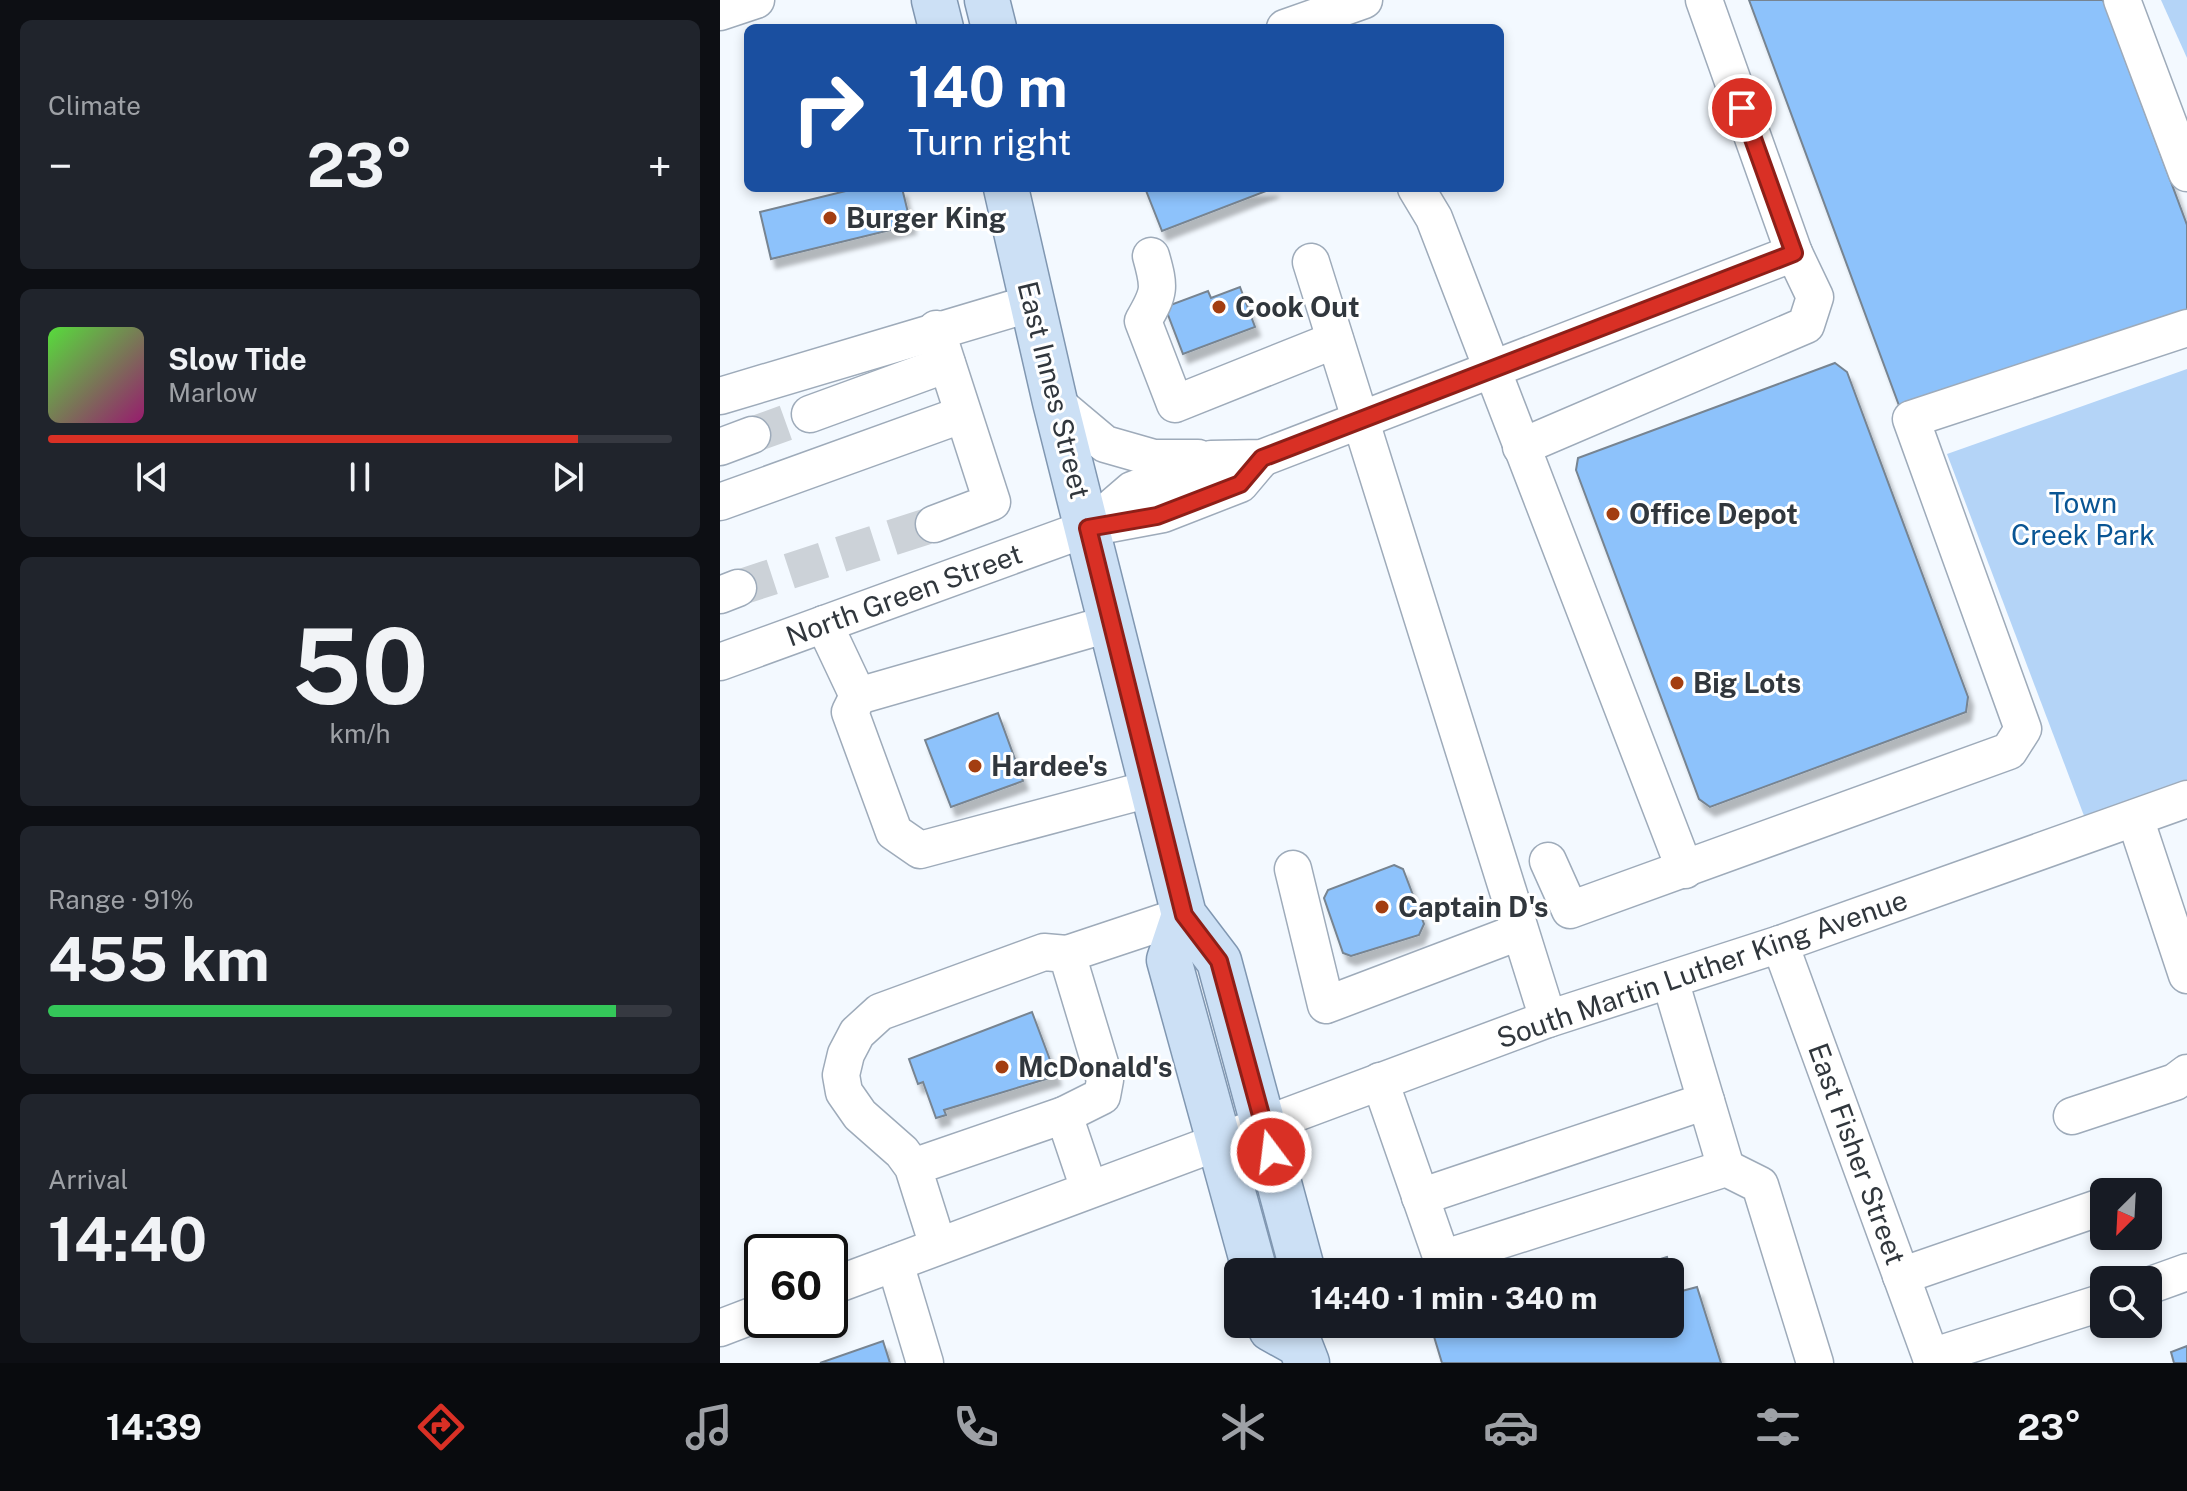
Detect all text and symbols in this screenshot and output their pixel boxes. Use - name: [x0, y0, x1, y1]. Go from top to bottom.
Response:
- text: 140 m: [908, 54, 1068, 120]
- icon: right: [776, 56, 880, 160]
- pin: [1708, 74, 1776, 142]
- icon: arrive: [1720, 86, 1764, 130]
- text: Climate: [48, 90, 141, 121]
- text: Turn right: [908, 121, 1071, 163]
- text: 23°: [307, 130, 413, 201]
- text: −: [48, 140, 72, 192]
- text: +: [648, 140, 672, 192]
- place label: Burger King: [846, 201, 1006, 234]
- marker: Burger King: [821, 209, 839, 227]
- street label: East Innes Street: [1012, 278, 1097, 502]
- place label: Cook Out: [1235, 290, 1360, 323]
- marker: Cook Out: [1210, 298, 1228, 316]
- text: Slow Tide: [168, 341, 307, 377]
- text: Marlow: [168, 377, 258, 408]
- icon: previous: [130, 455, 174, 499]
- icon: pause: [338, 455, 382, 499]
- icon: next: [546, 455, 590, 499]
- park label: Town Creek Park: [2011, 486, 2155, 551]
- place label: Office Depot: [1629, 497, 1798, 530]
- marker: Office Depot: [1604, 505, 1622, 523]
- street label: North Green Street: [781, 536, 1026, 653]
- text: 50: [291, 605, 429, 727]
- place label: Big Lots: [1693, 666, 1801, 699]
- marker: Big Lots: [1668, 674, 1686, 692]
- text: km/h: [329, 718, 391, 749]
- place label: Hardee's: [991, 749, 1108, 782]
- marker: Hardee's: [966, 757, 984, 775]
- street label: South Martin Luther King Avenue: [1492, 883, 1912, 1054]
- text: Range · 91%: [48, 884, 194, 915]
- place label: Captain D's: [1398, 890, 1549, 923]
- marker: Captain D's: [1373, 898, 1391, 916]
- text: 455 km: [48, 924, 270, 995]
- street label: East Fisher Street: [1802, 1039, 1913, 1269]
- place label: McDonald's: [1018, 1050, 1172, 1083]
- marker: McDonald's: [993, 1058, 1011, 1076]
- position arrow: [1229, 1110, 1313, 1194]
- text: Arrival: [48, 1164, 128, 1195]
- north arrow: [2090, 1178, 2162, 1250]
- map controls: [2090, 1178, 2162, 1338]
- text: 14:40: [48, 1204, 207, 1275]
- speed limit sign: 60: [744, 1234, 848, 1338]
- button: search: [2090, 1266, 2162, 1338]
- text: 14:40 · 1 min · 340 m: [1311, 1280, 1597, 1316]
- icon: directions: [413, 1399, 469, 1455]
- icon: music: [681, 1399, 737, 1455]
- icon: phone: [948, 1399, 1004, 1455]
- icon: climate: [1215, 1399, 1271, 1455]
- icon: car: [1483, 1399, 1539, 1455]
- icon: filters: [1750, 1399, 1806, 1455]
- text: 14:39: [106, 1406, 202, 1448]
- text: 23°: [2017, 1406, 2081, 1448]

